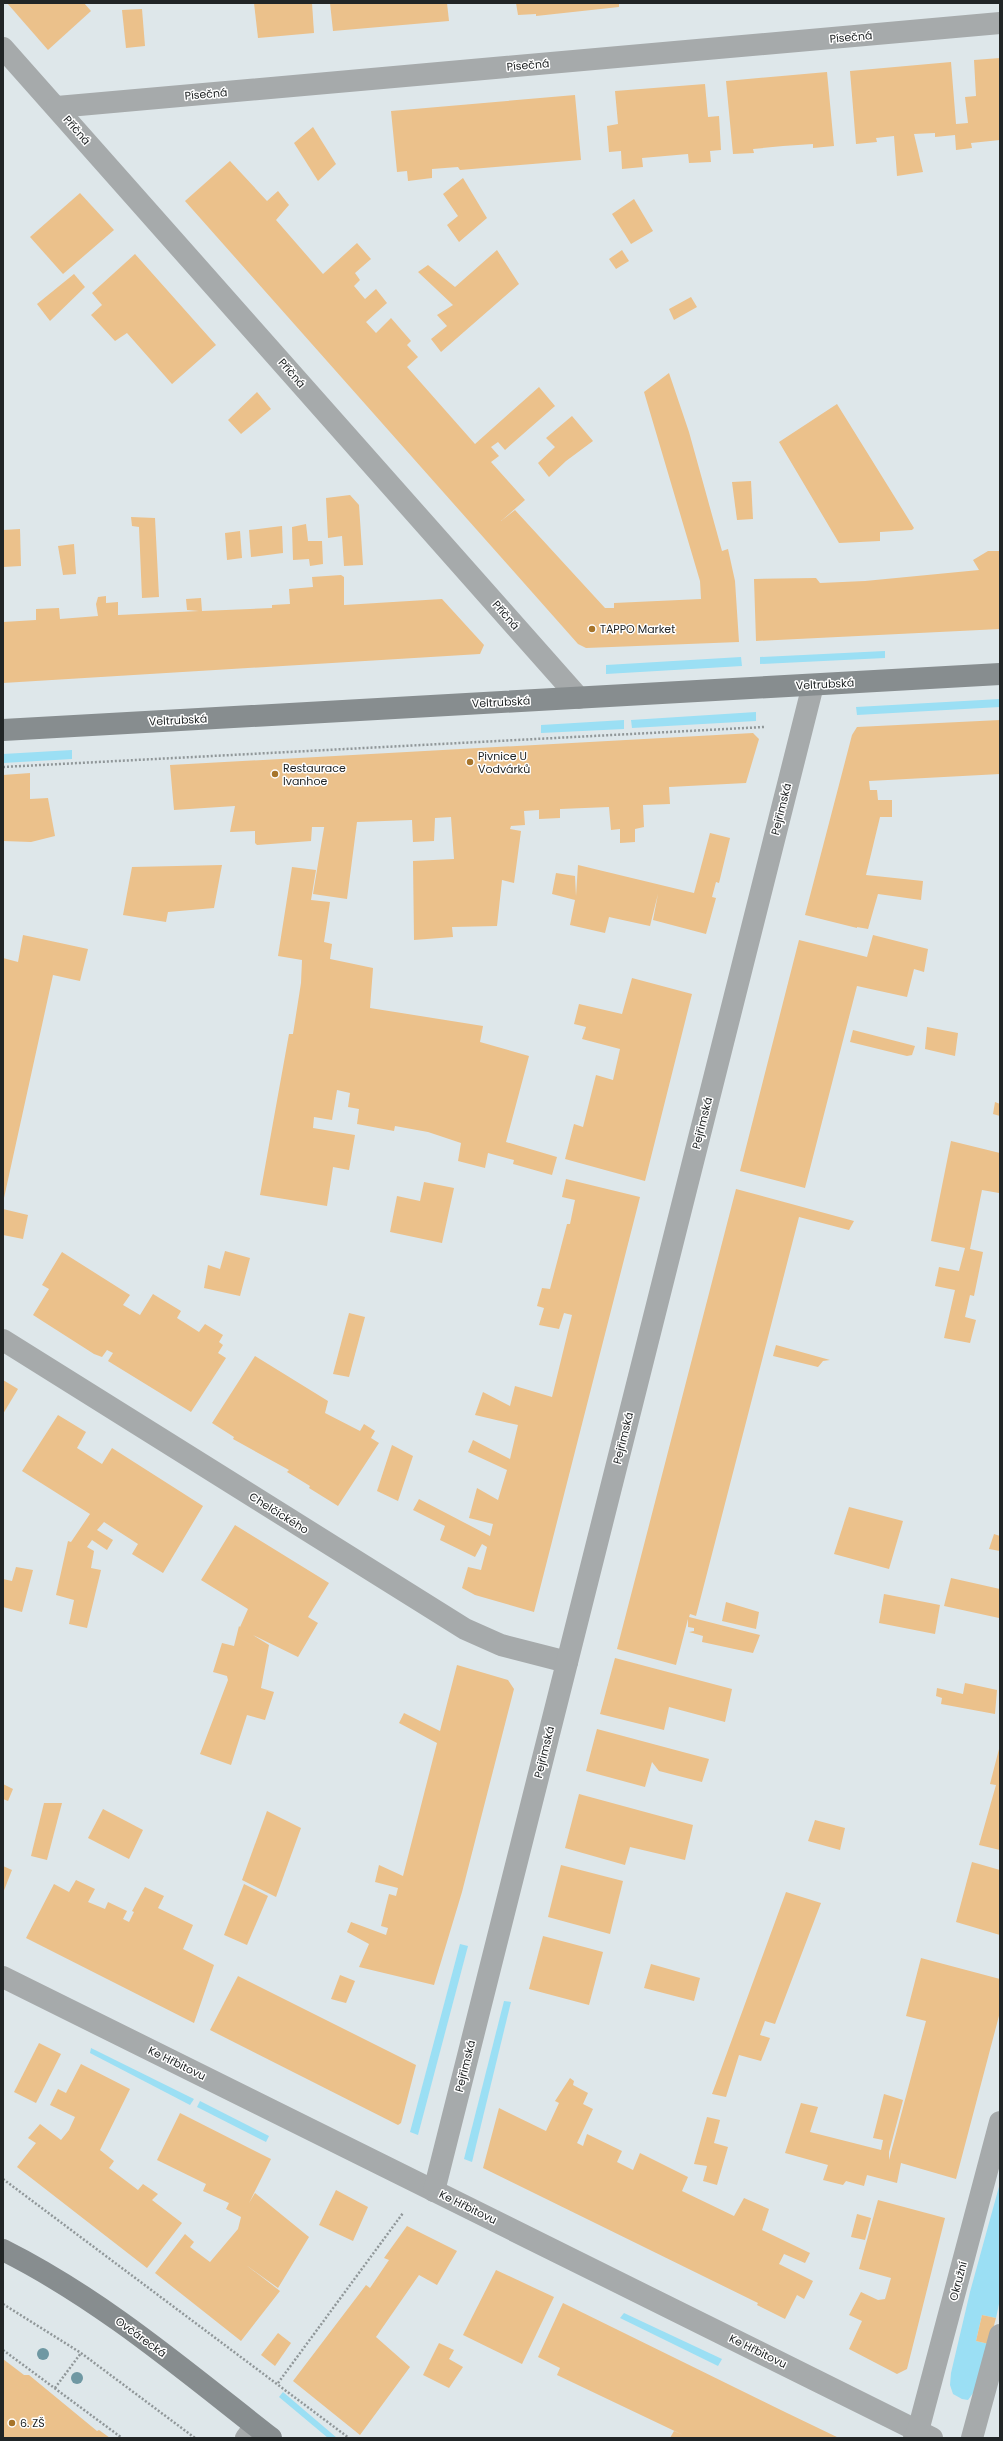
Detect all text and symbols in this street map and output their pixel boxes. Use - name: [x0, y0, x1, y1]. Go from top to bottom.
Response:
- street label: Písečná: [829, 27, 873, 47]
- street label: Písečná: [506, 55, 550, 75]
- street label: Písečná: [184, 84, 228, 104]
- street label: Příčná: [60, 112, 94, 148]
- street label: Příčná: [275, 355, 309, 391]
- street label: Příčná: [489, 597, 523, 633]
- place label: TAPPO Market: [600, 621, 675, 637]
- marker: TAPPO Market: [587, 624, 597, 634]
- street label: Veltrubská: [795, 674, 855, 694]
- street label: Veltrubská: [471, 692, 531, 712]
- street label: Veltrubská: [148, 710, 208, 730]
- place label: Pivnice U Vodvárků: [478, 748, 530, 777]
- marker: Pivnice U Vodvárků: [465, 757, 475, 767]
- place label: Restaurace Ivanhoe: [283, 760, 346, 789]
- marker: Restaurace Ivanhoe: [270, 769, 280, 779]
- street label: Pejřimská: [767, 781, 795, 837]
- street label: Pejřimská: [688, 1095, 716, 1151]
- street label: Pejřimská: [609, 1410, 637, 1466]
- street label: Chelčického: [246, 1488, 312, 1538]
- street label: Pejřimská: [530, 1724, 558, 1780]
- street label: Pejřimská: [451, 2038, 479, 2094]
- street label: Ke Hřbitovu: [145, 2042, 209, 2084]
- street label: Ke Hřbitovu: [436, 2186, 500, 2228]
- street label: Okružní: [945, 2259, 971, 2302]
- street label: Ovčárecká: [112, 2313, 170, 2361]
- street label: Ke Hřbitovu: [726, 2330, 790, 2372]
- place label: 6. ZŠ: [20, 2415, 45, 2431]
- marker: 6. ZŠ: [7, 2418, 17, 2428]

